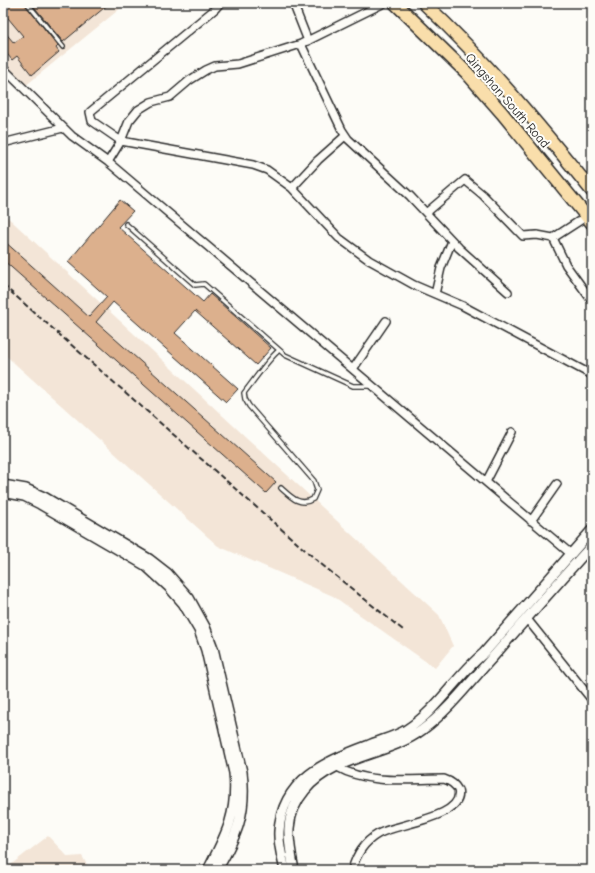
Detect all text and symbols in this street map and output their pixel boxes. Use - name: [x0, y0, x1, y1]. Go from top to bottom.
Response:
- street label: Qingshan South Road: [462, 50, 553, 151]

